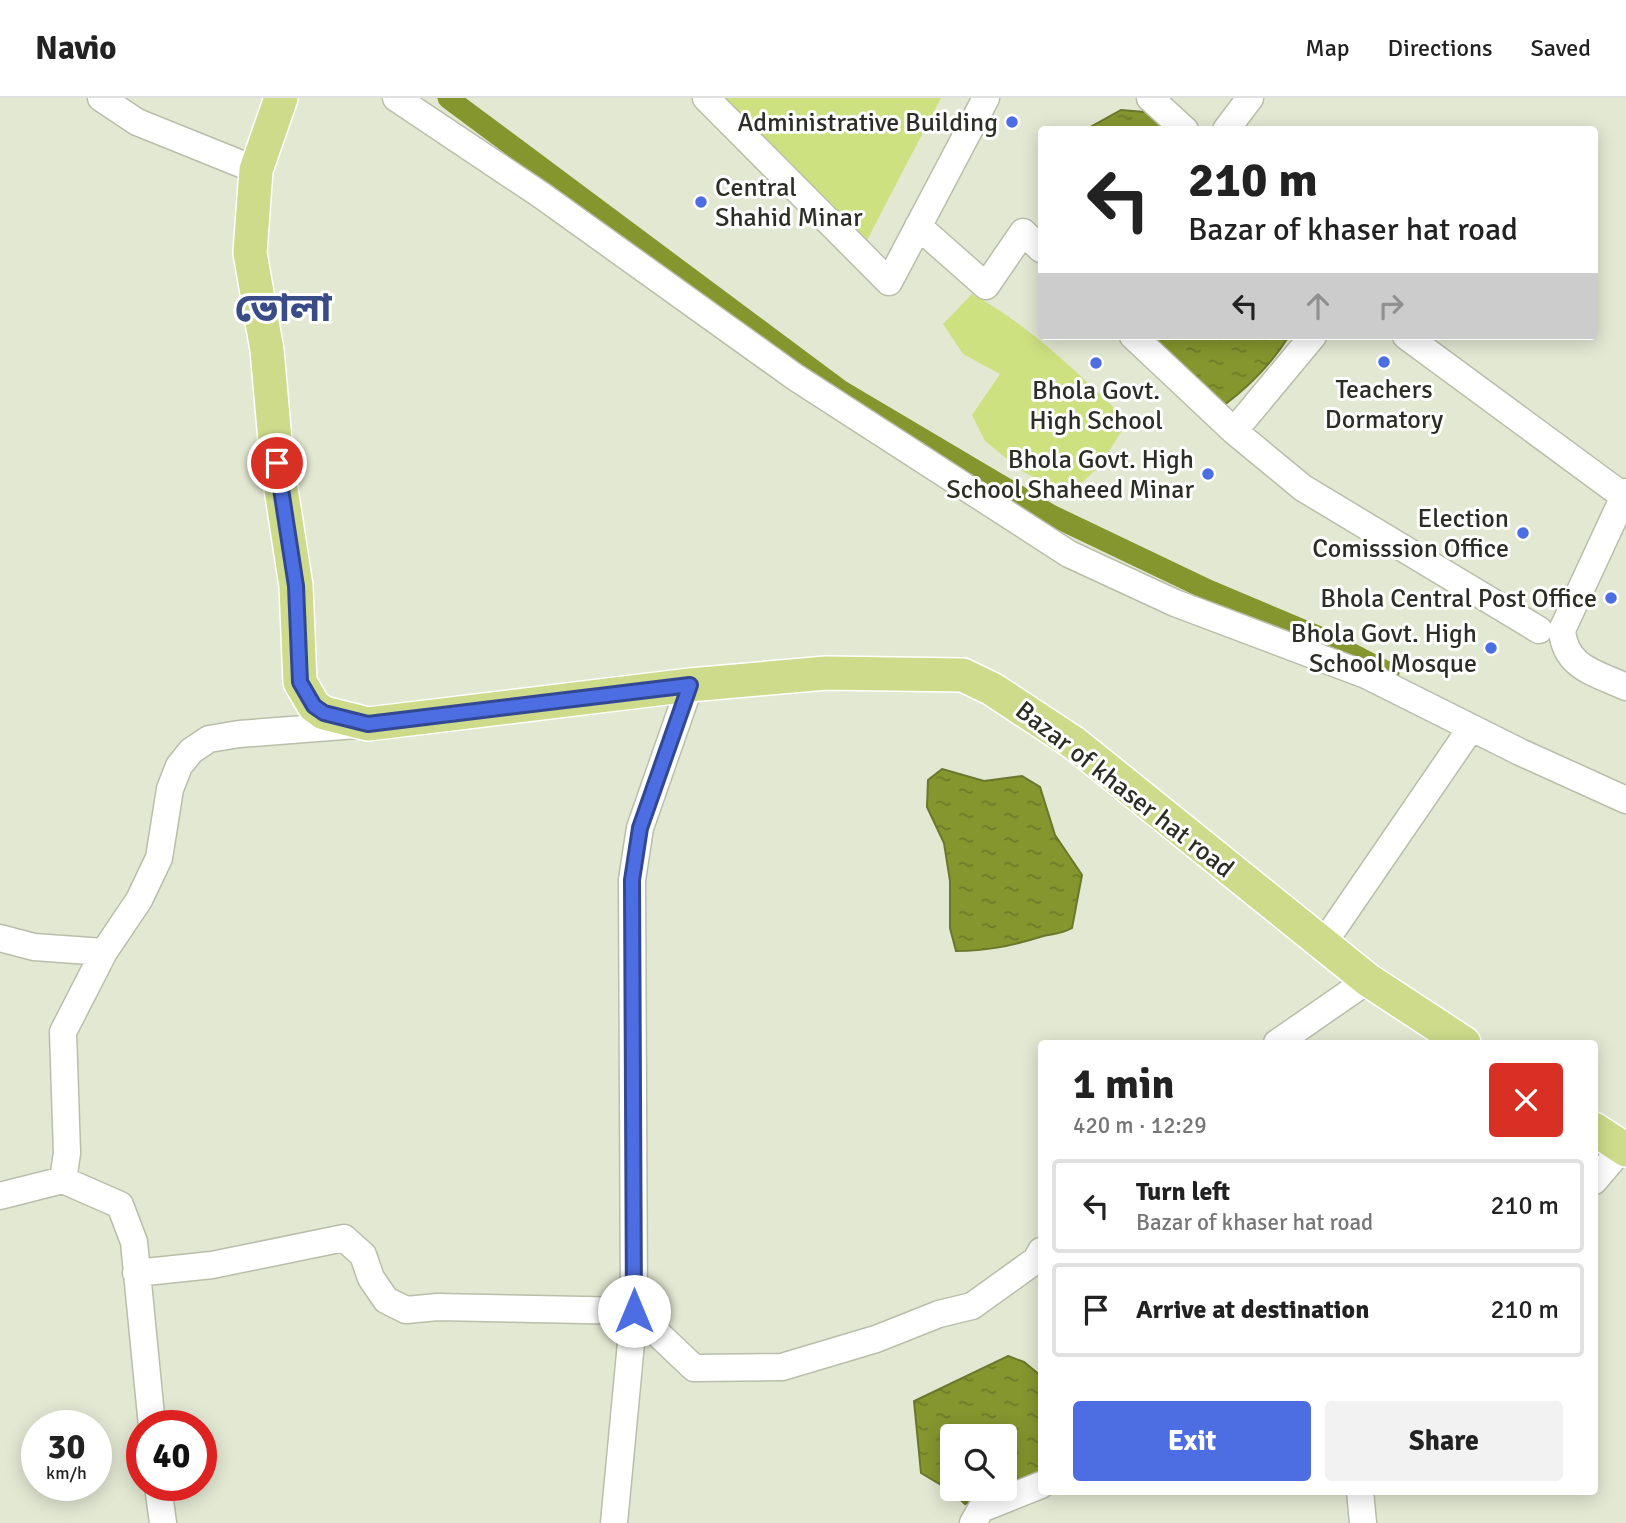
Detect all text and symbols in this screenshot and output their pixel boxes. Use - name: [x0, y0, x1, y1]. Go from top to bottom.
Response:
- text: Navio: [35, 28, 117, 69]
- text: Map: [1305, 33, 1350, 63]
- text: Directions: [1388, 33, 1493, 63]
- text: Saved: [1531, 33, 1591, 63]
- place label: Administrative Building: [737, 107, 998, 139]
- marker: Administrative Building: [1004, 114, 1020, 130]
- text: 210 m: [1188, 150, 1318, 210]
- icon: left: [1073, 154, 1164, 245]
- place label: Central Shahid Minar: [715, 172, 863, 234]
- marker: Central Shahid Minar: [693, 194, 709, 210]
- text: Bazar of khaser hat road: [1188, 210, 1518, 249]
- district label: ভোলা: [234, 283, 332, 333]
- icon: left: [1226, 287, 1264, 325]
- icon: ahead: [1299, 287, 1337, 325]
- icon: right: [1372, 287, 1410, 325]
- marker: Teachers Dormatory: [1376, 354, 1392, 370]
- marker: Bhola Govt. High School: [1088, 355, 1104, 371]
- place label: Teachers Dormatory: [1325, 374, 1443, 436]
- place label: Bhola Govt. High School: [1029, 375, 1163, 437]
- pin: [247, 433, 307, 493]
- icon: arrive: [258, 444, 296, 482]
- place label: Bhola Govt. High School Shaheed Minar: [946, 444, 1194, 506]
- marker: Bhola Govt. High School Shaheed Minar: [1200, 466, 1216, 482]
- place label: Election Comisssion Office: [1312, 503, 1509, 565]
- marker: Election Comisssion Office: [1515, 525, 1531, 541]
- place label: Bhola Central Post Office: [1320, 583, 1597, 615]
- marker: Bhola Central Post Office: [1603, 590, 1619, 606]
- place label: Bhola Govt. High School Mosque: [1291, 618, 1477, 680]
- marker: Bhola Govt. High School Mosque: [1483, 640, 1499, 656]
- street label: Bazar of khaser hat road: [1009, 695, 1240, 885]
- text: 1 min: [1073, 1059, 1174, 1110]
- button: close: [1489, 1063, 1563, 1137]
- text: 420 m · 12:29: [1073, 1111, 1207, 1140]
- text: Turn left: [1136, 1176, 1230, 1208]
- icon: left: [1077, 1187, 1115, 1225]
- text: 210 m: [1490, 1190, 1559, 1222]
- text: Bazar of khaser hat road: [1136, 1208, 1373, 1237]
- position arrow: [597, 1274, 671, 1348]
- icon: arrive: [1077, 1291, 1115, 1329]
- text: Arrive at destination: [1136, 1294, 1369, 1326]
- text: 210 m: [1490, 1294, 1559, 1326]
- button: Exit: [1073, 1401, 1311, 1481]
- button: Share: [1325, 1401, 1563, 1481]
- speed limit sign: 40: [126, 1410, 217, 1501]
- map controls: [940, 1424, 1017, 1501]
- button: search: [940, 1424, 1017, 1501]
- text: 30: [48, 1425, 85, 1468]
- text: km/h: [46, 1462, 87, 1484]

